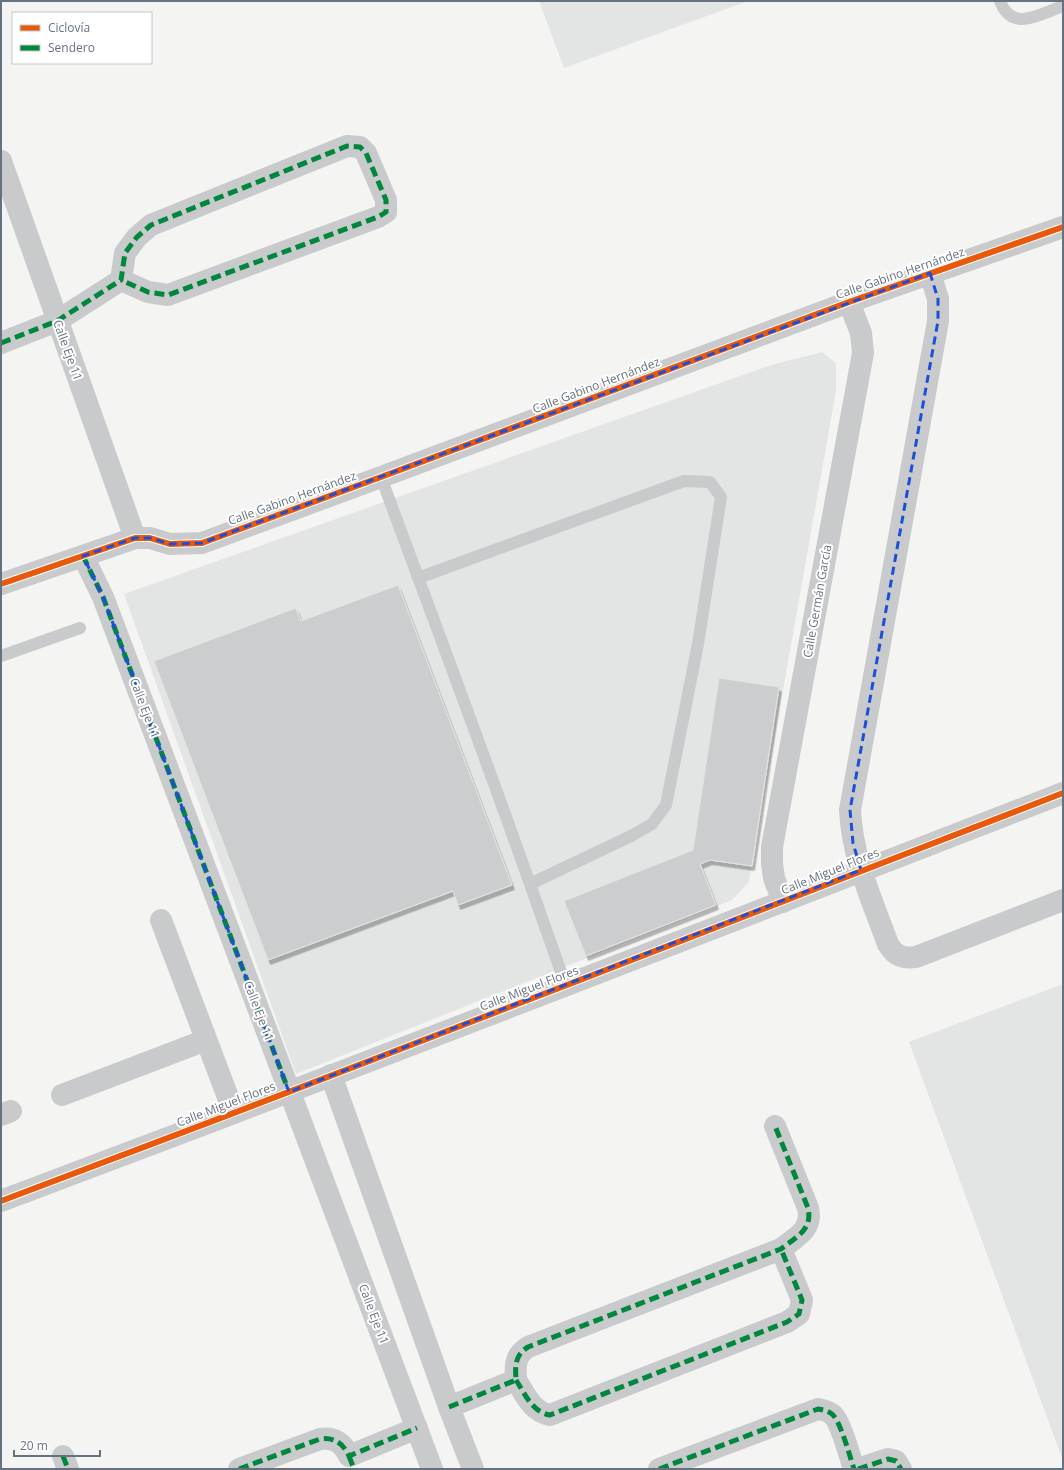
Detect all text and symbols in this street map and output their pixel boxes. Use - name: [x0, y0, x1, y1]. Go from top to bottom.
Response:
- legend: [12, 12, 152, 64]
- text: Ciclovía: [48, 19, 90, 36]
- text: Sendero: [48, 39, 95, 56]
- street label: Calle Gabino Hernández: [833, 243, 967, 303]
- street label: Calle Eje 11: [49, 317, 87, 383]
- street label: Calle Gabino Hernández: [530, 353, 662, 417]
- street label: Calle Gabino Hernández: [226, 467, 359, 529]
- street label: Calle Germán García: [799, 543, 835, 659]
- street label: Calle Eje 11: [126, 675, 164, 741]
- street label: Calle Miguel Flores: [778, 843, 882, 898]
- street label: Calle Miguel Flores: [477, 961, 581, 1015]
- street label: Calle Eje 11: [240, 978, 278, 1044]
- street label: Calle Miguel Flores: [174, 1077, 278, 1131]
- street label: Calle Eje 11: [355, 1281, 393, 1347]
- scale bar: [14, 1432, 100, 1458]
- text: 20 m: [20, 1437, 48, 1454]

